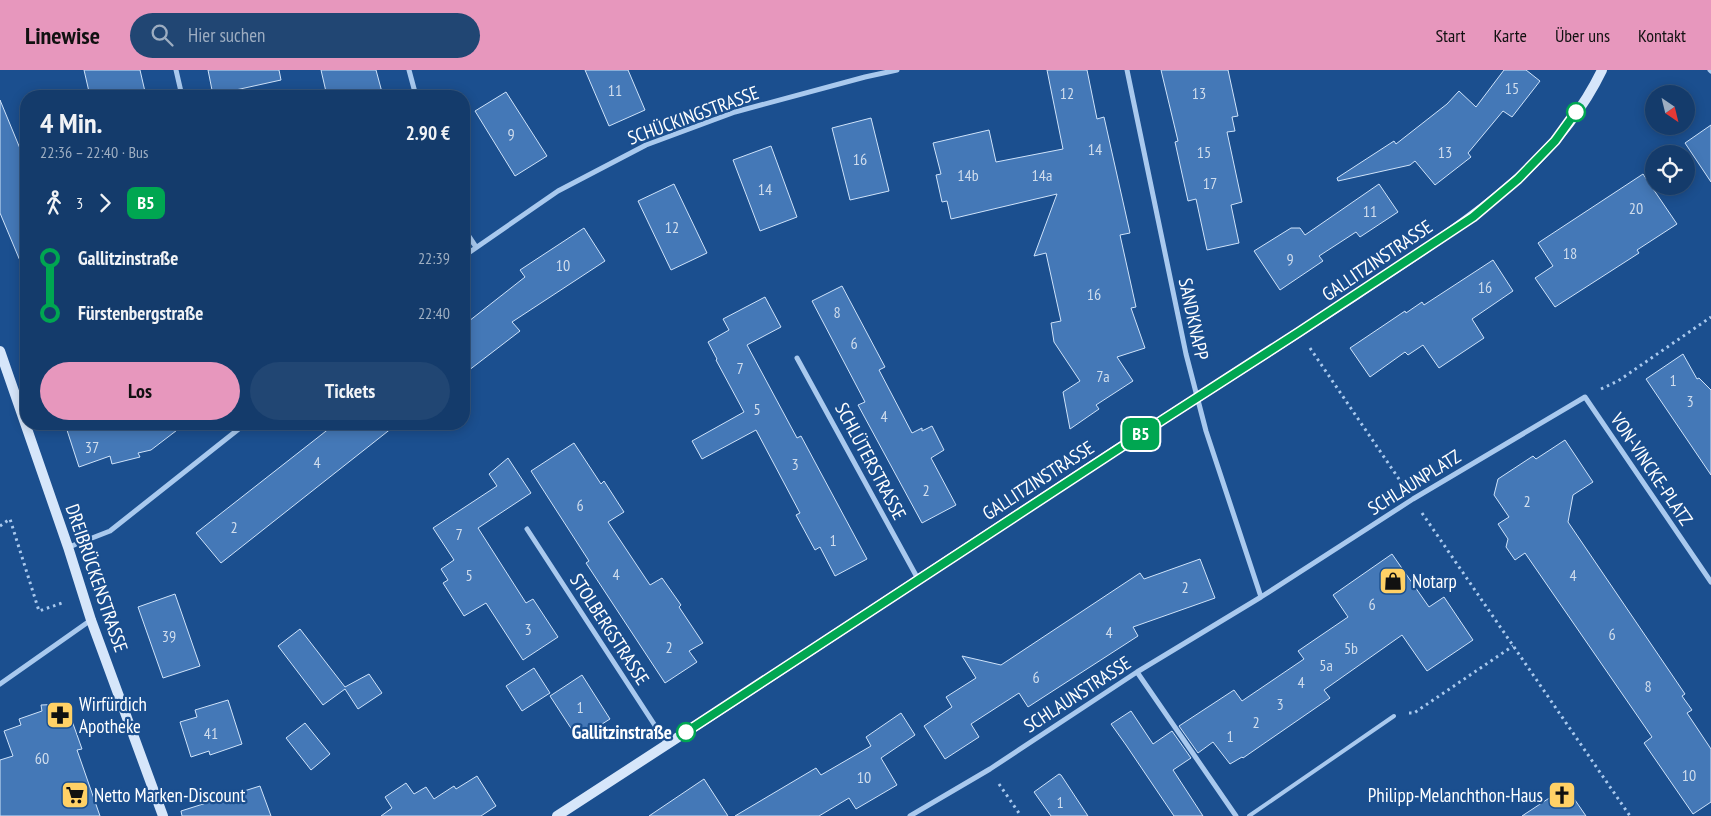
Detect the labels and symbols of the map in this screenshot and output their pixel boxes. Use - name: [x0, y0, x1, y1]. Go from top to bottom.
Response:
- house number: 15: [1505, 78, 1519, 98]
- house number: 11: [608, 80, 622, 100]
- street label: SCHÜCKINGSTRASSE: [624, 80, 762, 150]
- house number: 12: [1060, 83, 1074, 103]
- house number: 13: [1192, 83, 1206, 103]
- north arrow: [1645, 85, 1695, 135]
- unlabelled marker: [1566, 102, 1586, 122]
- house number: 9: [507, 124, 515, 144]
- house number: 14: [1088, 139, 1102, 159]
- house number: 15: [1197, 142, 1211, 162]
- house number: 13: [1438, 142, 1452, 162]
- house number: 16: [853, 149, 867, 169]
- house number: 14b: [957, 165, 979, 185]
- house number: 14a: [1032, 165, 1052, 185]
- house number: 17: [1203, 173, 1217, 193]
- house number: 14: [758, 179, 772, 199]
- house number: 20: [1629, 198, 1643, 218]
- house number: 11: [1363, 201, 1377, 221]
- street label: GALLITZINSTRASSE: [1317, 214, 1437, 306]
- house number: 12: [665, 217, 679, 237]
- house number: 18: [1563, 243, 1577, 263]
- house number: 9: [1286, 249, 1294, 269]
- house number: 10: [556, 255, 570, 275]
- street label: SANDKNAPP: [1174, 276, 1214, 363]
- house number: 16: [1478, 277, 1492, 297]
- house number: 16: [1087, 284, 1101, 304]
- house number: 8: [833, 302, 841, 322]
- house number: 6: [850, 333, 858, 353]
- house number: 7: [736, 358, 744, 378]
- house number: 7a: [1096, 366, 1110, 386]
- house number: 1: [1669, 370, 1677, 390]
- house number: 3: [1686, 391, 1694, 411]
- street label: SCHLÜTERSTRASSE: [830, 398, 912, 524]
- house number: 5: [753, 399, 761, 419]
- house number: 4: [880, 406, 888, 426]
- street label: VON-VINCKE-PLATZ: [1605, 407, 1698, 530]
- line badge: B5: [1118, 418, 1164, 450]
- street label: GALLITZINSTRASSE: [978, 435, 1098, 525]
- house number: 37: [85, 437, 99, 457]
- street label: SCHLAUNPLATZ: [1363, 444, 1465, 520]
- house number: 4: [313, 452, 321, 472]
- house number: 3: [791, 454, 799, 474]
- house number: 2: [922, 480, 930, 500]
- house number: 2: [1523, 491, 1531, 511]
- house number: 6: [576, 495, 584, 515]
- street label: DREIBRÜCKENSTRASSE: [60, 501, 134, 655]
- house number: 2: [230, 517, 238, 537]
- house number: 7: [455, 524, 463, 544]
- house number: 1: [829, 530, 837, 550]
- house number: 4: [612, 564, 620, 584]
- house number: 5: [465, 565, 473, 585]
- house number: 4: [1569, 565, 1577, 585]
- shop icon: Notarp: [1378, 566, 1408, 596]
- street label: STOLBERGSTRASSE: [565, 569, 655, 689]
- place label: Notarp: [1412, 569, 1457, 593]
- house number: 2: [1181, 577, 1189, 597]
- house number: 6: [1368, 594, 1376, 614]
- house number: 3: [524, 619, 532, 639]
- house number: 4: [1105, 622, 1113, 642]
- house number: 6: [1608, 624, 1616, 644]
- house number: 39: [162, 626, 176, 646]
- house number: 2: [665, 637, 673, 657]
- house number: 5b: [1344, 638, 1358, 658]
- street label: SCHLAUNSTRASSE: [1019, 650, 1135, 738]
- house number: 5a: [1319, 655, 1333, 675]
- house number: 6: [1032, 667, 1040, 687]
- house number: 4: [1297, 672, 1305, 692]
- house number: 8: [1644, 676, 1652, 696]
- place label: Wirfürdich Apotheke: [79, 692, 147, 738]
- house number: 3: [1276, 694, 1284, 714]
- house number: 1: [576, 697, 584, 717]
- pharmacy icon: Wirfürdich Apotheke: [45, 700, 75, 730]
- house number: 2: [1252, 712, 1260, 732]
- place label: Gallitzinstraße: [572, 720, 672, 744]
- marker: Gallitzinstraße: [676, 722, 696, 742]
- house number: 41: [204, 723, 218, 743]
- house number: 1: [1226, 726, 1234, 746]
- house number: 60: [35, 748, 49, 768]
- house number: 10: [1682, 765, 1696, 785]
- house number: 10: [857, 767, 871, 787]
- supermarket icon: Netto Marken-Discount: [60, 780, 90, 810]
- church icon: Philipp-Melanchthon-Haus: [1547, 780, 1577, 810]
- place label: Netto Marken-Discount: [94, 783, 246, 807]
- place label: Philipp-Melanchthon-Haus: [1368, 783, 1543, 807]
- house number: 1: [1056, 792, 1064, 812]

